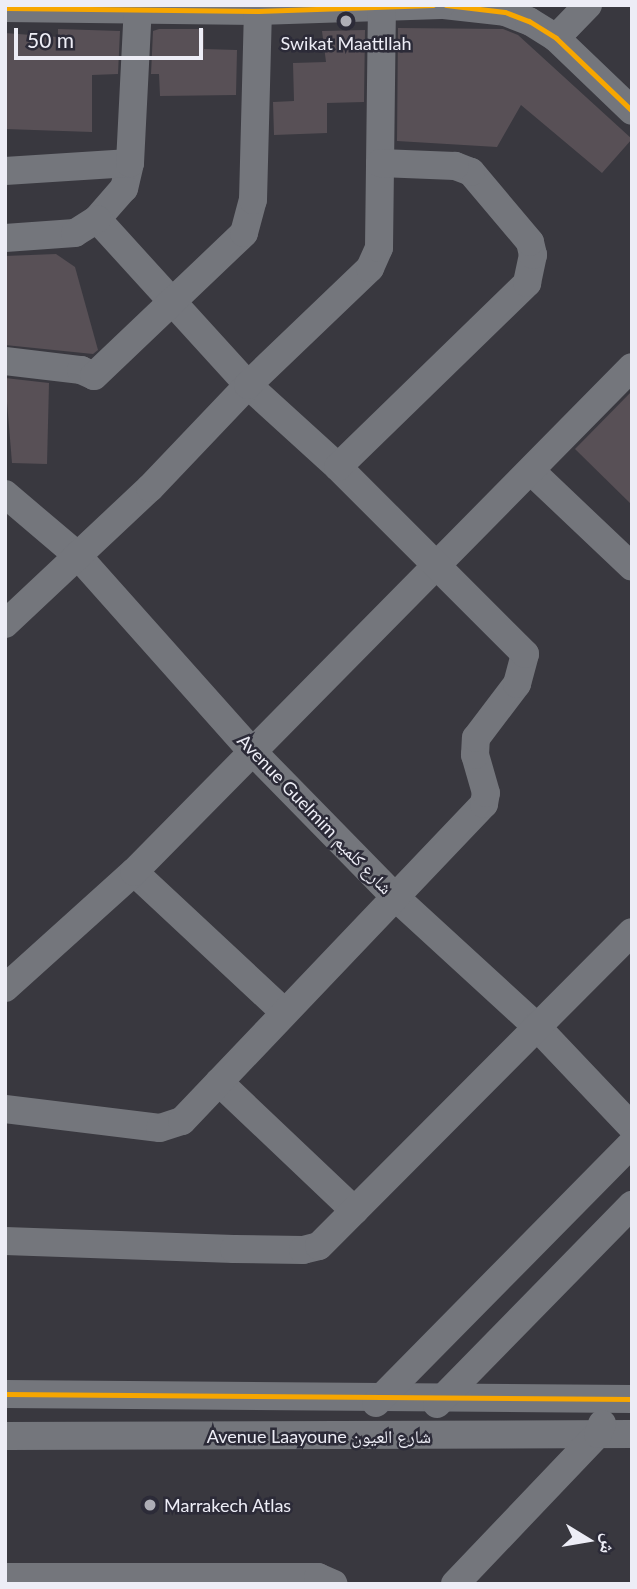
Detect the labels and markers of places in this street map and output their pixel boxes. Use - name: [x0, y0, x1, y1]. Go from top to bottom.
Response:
- marker: Swikat Maattllah: [338, 13, 354, 29]
- place label: Swikat Maattllah: [281, 32, 411, 54]
- place label: Marrakech Atlas: [164, 1494, 292, 1516]
- marker: Marrakech Atlas: [142, 1497, 158, 1513]

